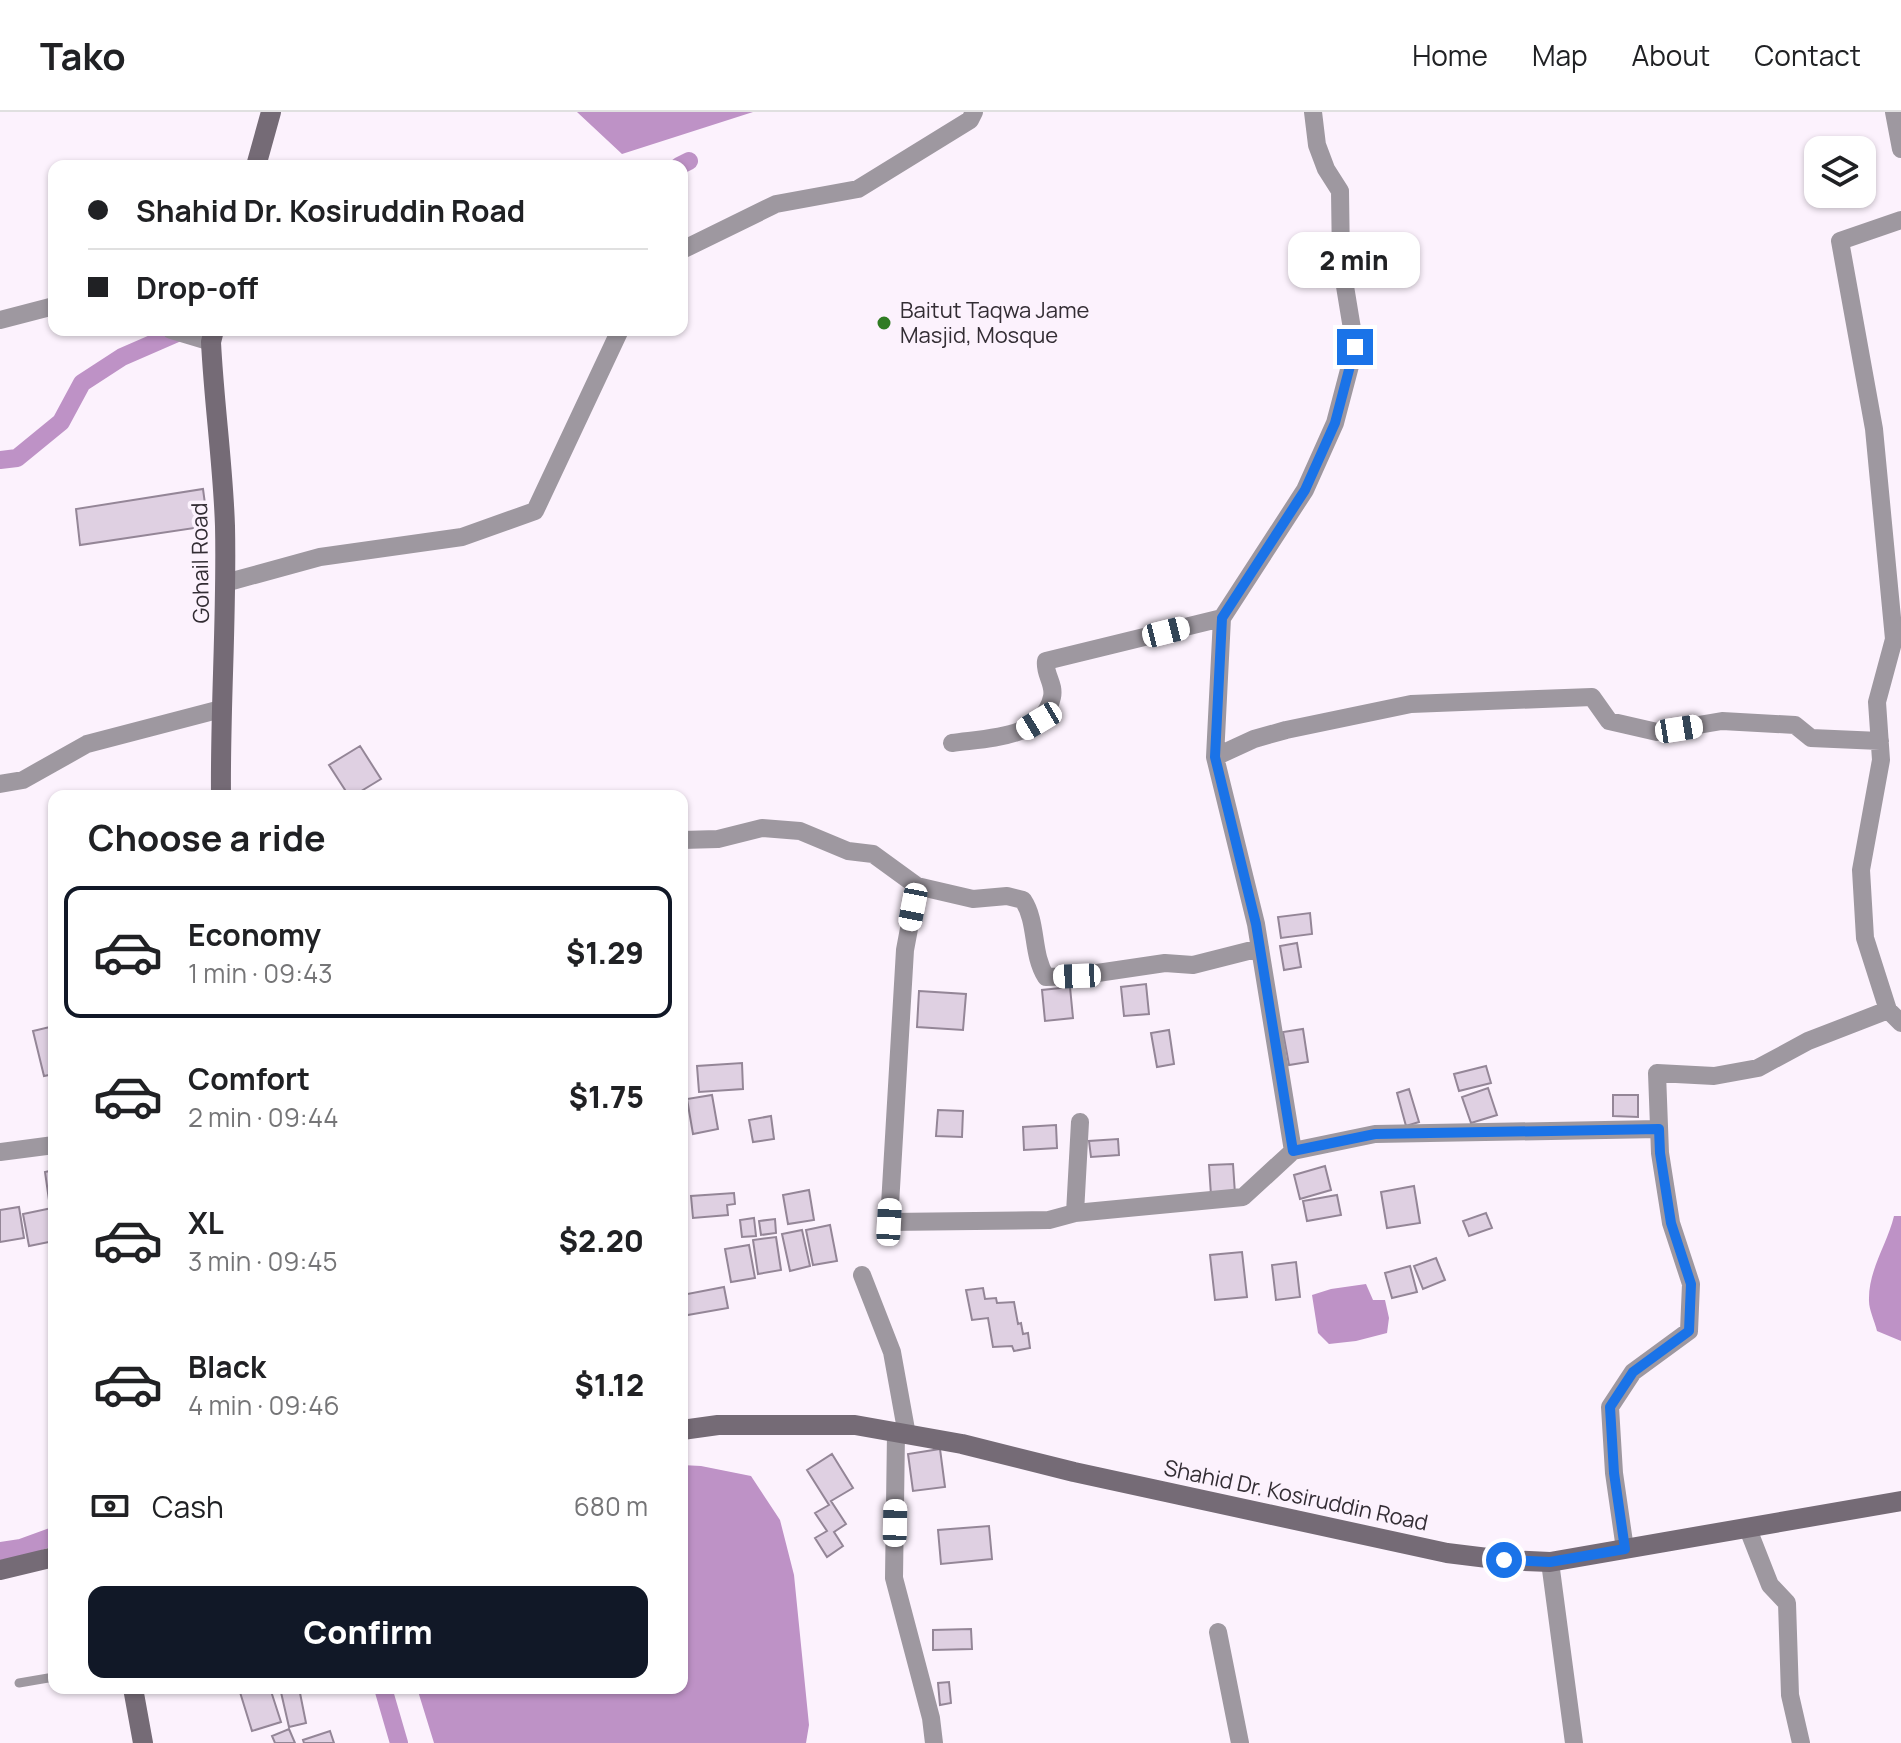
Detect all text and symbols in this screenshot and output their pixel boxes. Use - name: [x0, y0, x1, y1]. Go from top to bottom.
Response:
- text: Tako: [40, 29, 126, 81]
- text: Home: [1412, 36, 1488, 74]
- text: Map: [1532, 36, 1588, 74]
- text: About: [1632, 36, 1710, 74]
- text: Contact: [1754, 36, 1861, 74]
- map controls: [1804, 136, 1876, 208]
- button: layers: [1804, 136, 1876, 208]
- text: Shahid Dr. Kosiruddin Road: [136, 190, 525, 231]
- callout: 2 min: [1289, 231, 1421, 287]
- text: 2 min: [1320, 242, 1388, 278]
- text: Drop-off: [136, 267, 258, 308]
- place label: Baitut Taqwa Jame Masjid, Mosque: [900, 295, 1090, 350]
- marker: Baitut Taqwa Jame Masjid, Mosque: [875, 314, 893, 332]
- route end: [1337, 329, 1373, 365]
- street label: Gohail Road: [184, 502, 216, 624]
- car: [1140, 615, 1192, 649]
- car: [1012, 698, 1066, 744]
- car: [1653, 713, 1705, 745]
- text: Choose a ride: [88, 813, 326, 862]
- car: [897, 881, 929, 933]
- text: Economy: [188, 914, 321, 955]
- icon: car: [92, 916, 164, 988]
- text: $1.29: [566, 932, 644, 973]
- text: 1 min · 09:43: [188, 955, 333, 991]
- car: [1053, 963, 1101, 989]
- text: Comfort: [188, 1058, 310, 1099]
- icon: car: [92, 1060, 164, 1132]
- text: $1.75: [569, 1076, 644, 1117]
- text: 2 min · 09:44: [188, 1099, 339, 1135]
- car: [876, 1197, 902, 1247]
- text: XL: [188, 1202, 224, 1243]
- icon: car: [92, 1204, 164, 1276]
- text: $2.20: [559, 1220, 644, 1261]
- text: 3 min · 09:45: [188, 1243, 338, 1279]
- text: Black: [188, 1346, 266, 1387]
- icon: car: [92, 1348, 164, 1420]
- text: $1.12: [575, 1364, 644, 1405]
- text: 4 min · 09:46: [188, 1387, 340, 1423]
- street label: Shahid Dr. Kosiruddin Road: [1161, 1452, 1431, 1538]
- icon: cash: [88, 1484, 132, 1528]
- text: Cash: [152, 1486, 224, 1527]
- text: 680 m: [574, 1488, 648, 1524]
- car: [883, 1499, 907, 1547]
- route start: [1486, 1542, 1522, 1578]
- button: Confirm: [88, 1586, 648, 1678]

